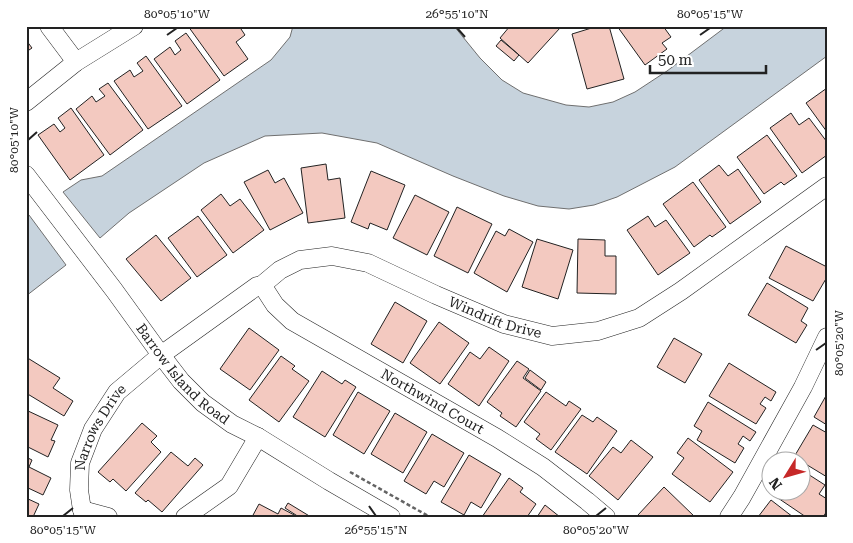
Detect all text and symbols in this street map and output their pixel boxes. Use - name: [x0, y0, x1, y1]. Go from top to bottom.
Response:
- text: 80°05'10"W: [144, 7, 211, 21]
- text: 26°55'10"N: [425, 7, 489, 21]
- text: 80°05'15"W: [677, 7, 744, 21]
- scale bar: [650, 42, 767, 74]
- text: 50 m: [658, 51, 693, 69]
- text: 80°05'10"W: [7, 106, 21, 173]
- street label: Windrift Drive: [446, 293, 544, 341]
- text: 80°05'20"W: [832, 309, 846, 376]
- street label: Barrow Island Road: [133, 320, 233, 428]
- street label: Northwind Court: [378, 365, 487, 437]
- street label: Narrows Drive: [72, 380, 129, 471]
- north arrow: [760, 450, 810, 500]
- text: N: [766, 475, 785, 493]
- text: 80°05'15"W: [30, 523, 97, 537]
- text: 26°55'15"N: [344, 523, 408, 537]
- text: 80°05'20"W: [563, 523, 630, 537]

